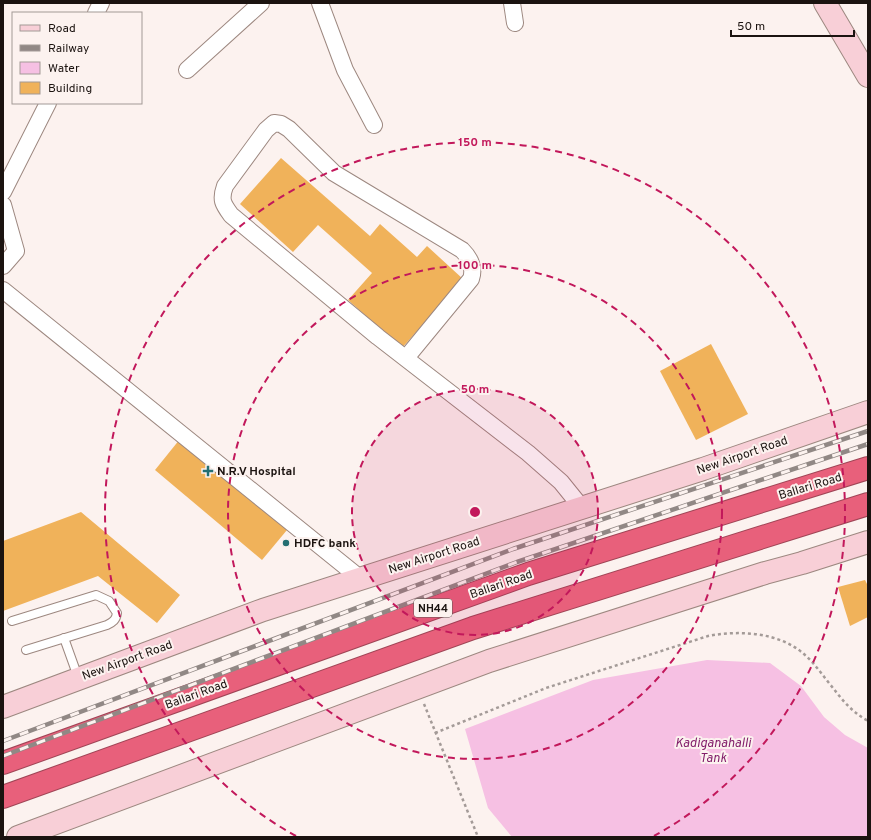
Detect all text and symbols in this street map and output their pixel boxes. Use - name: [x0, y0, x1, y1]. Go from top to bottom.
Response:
- legend: [12, 12, 142, 104]
- scale bar: [731, 12, 854, 38]
- text: 50 m: [737, 19, 765, 35]
- text: Road: [48, 21, 76, 37]
- text: Railway: [48, 41, 89, 57]
- text: Water: [48, 61, 80, 77]
- text: Building: [48, 81, 92, 97]
- text: 150 m: [458, 135, 492, 151]
- text: 100 m: [458, 258, 492, 274]
- text: 50 m: [461, 382, 489, 398]
- street label: New Airport Road: [695, 433, 790, 479]
- place label: N.R.V Hospital: [217, 464, 296, 480]
- marker: N.R.V Hospital: [202, 465, 214, 477]
- street label: Ballari Road: [777, 470, 844, 504]
- centre of rings: [468, 505, 482, 519]
- street label: New Airport Road: [387, 534, 482, 578]
- place label: HDFC bank: [294, 536, 356, 552]
- marker: HDFC bank: [281, 538, 291, 548]
- street label: Ballari Road: [468, 567, 535, 603]
- road number: NH44: [414, 599, 452, 617]
- street label: New Airport Road: [80, 637, 175, 685]
- street label: Ballari Road: [163, 676, 230, 714]
- water label: Kadiganahalli Tank: [675, 736, 752, 767]

